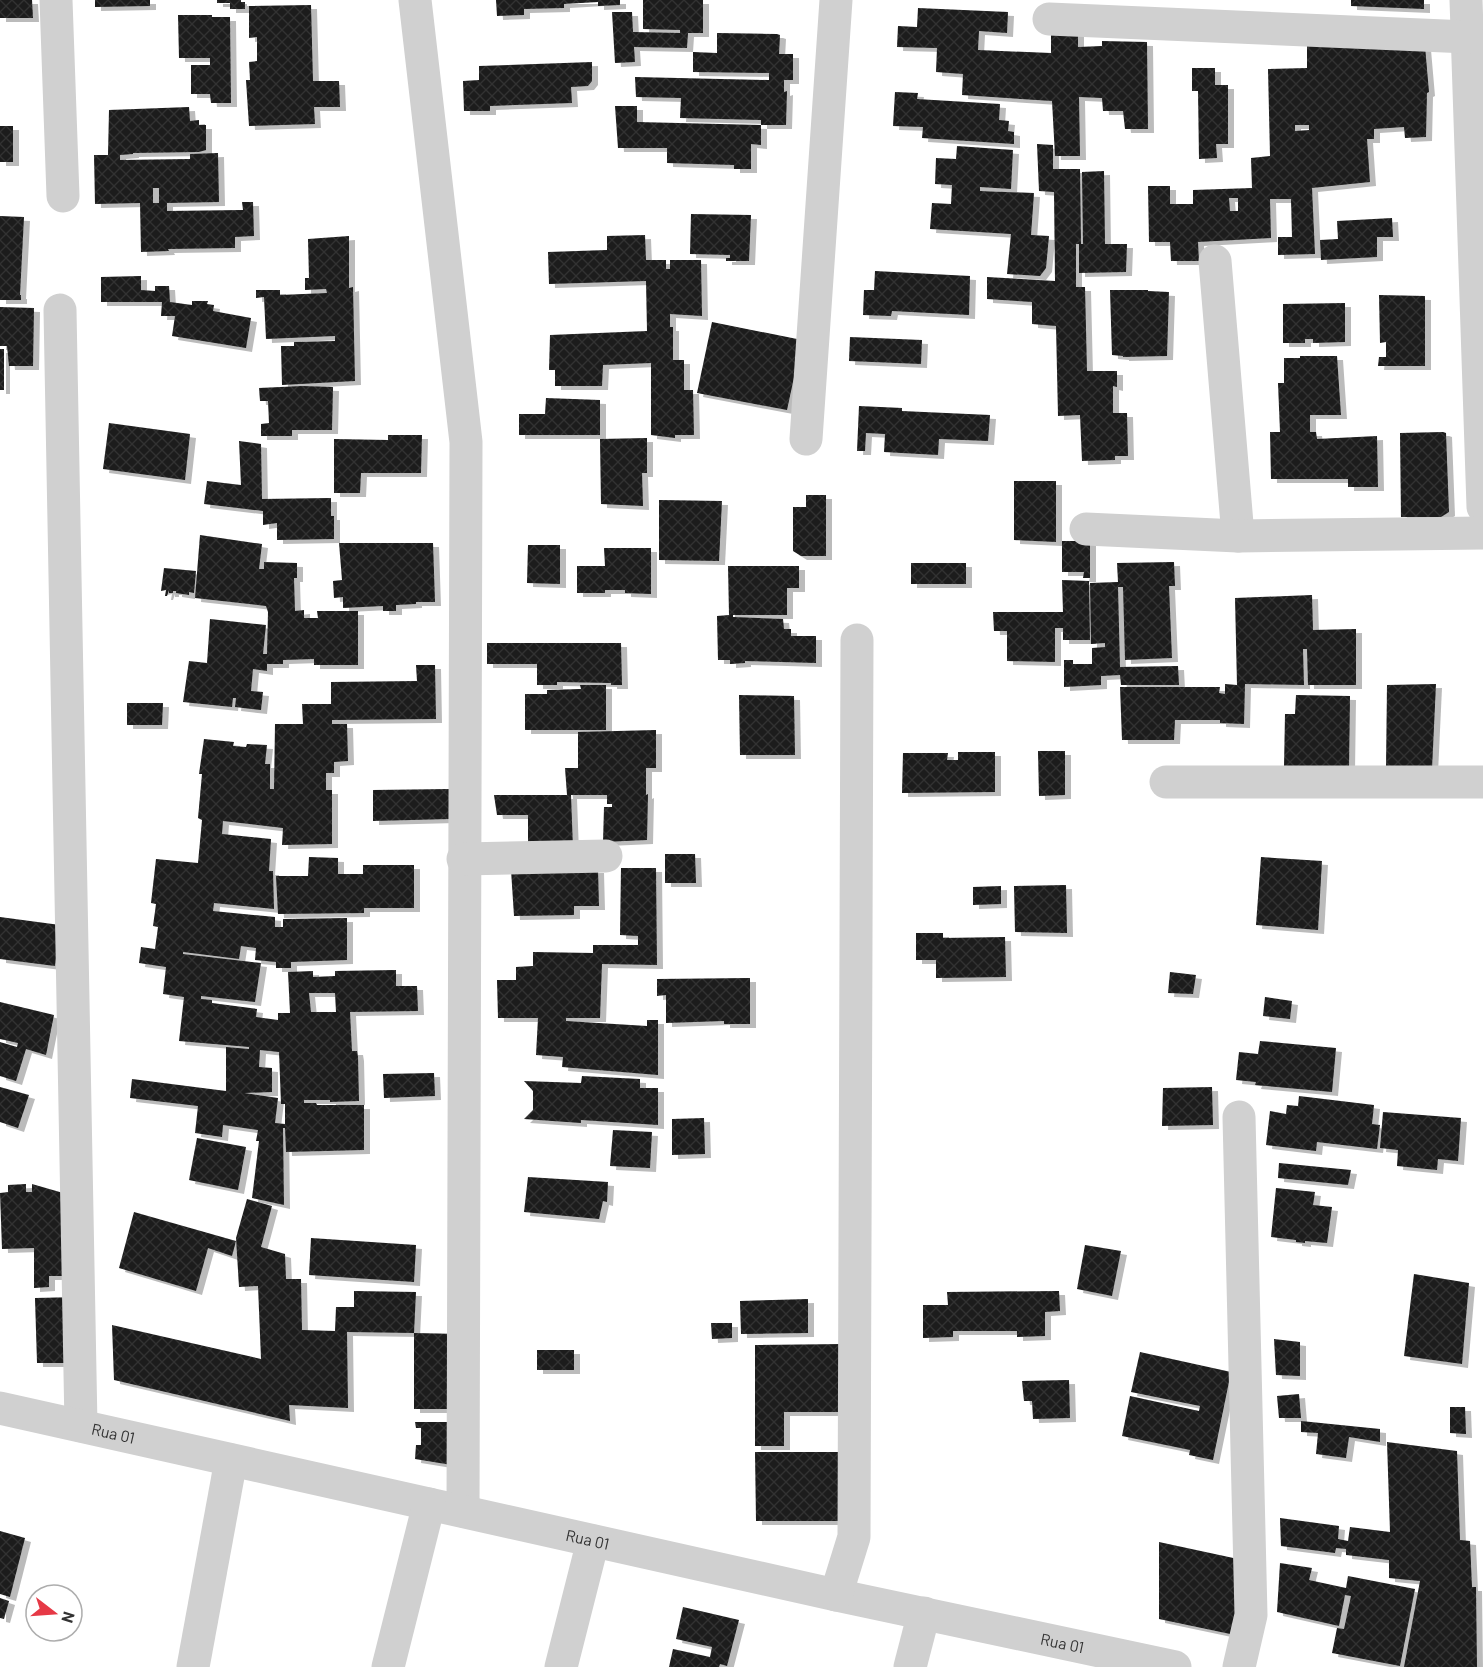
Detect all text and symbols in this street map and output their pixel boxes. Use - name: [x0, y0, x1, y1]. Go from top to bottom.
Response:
- street label: Rua 01: [90, 1419, 137, 1447]
- street label: Rua 01: [564, 1525, 611, 1553]
- north arrow: [24, 1583, 84, 1643]
- text: N: [58, 1610, 79, 1625]
- street label: Rua 01: [1039, 1629, 1086, 1656]

